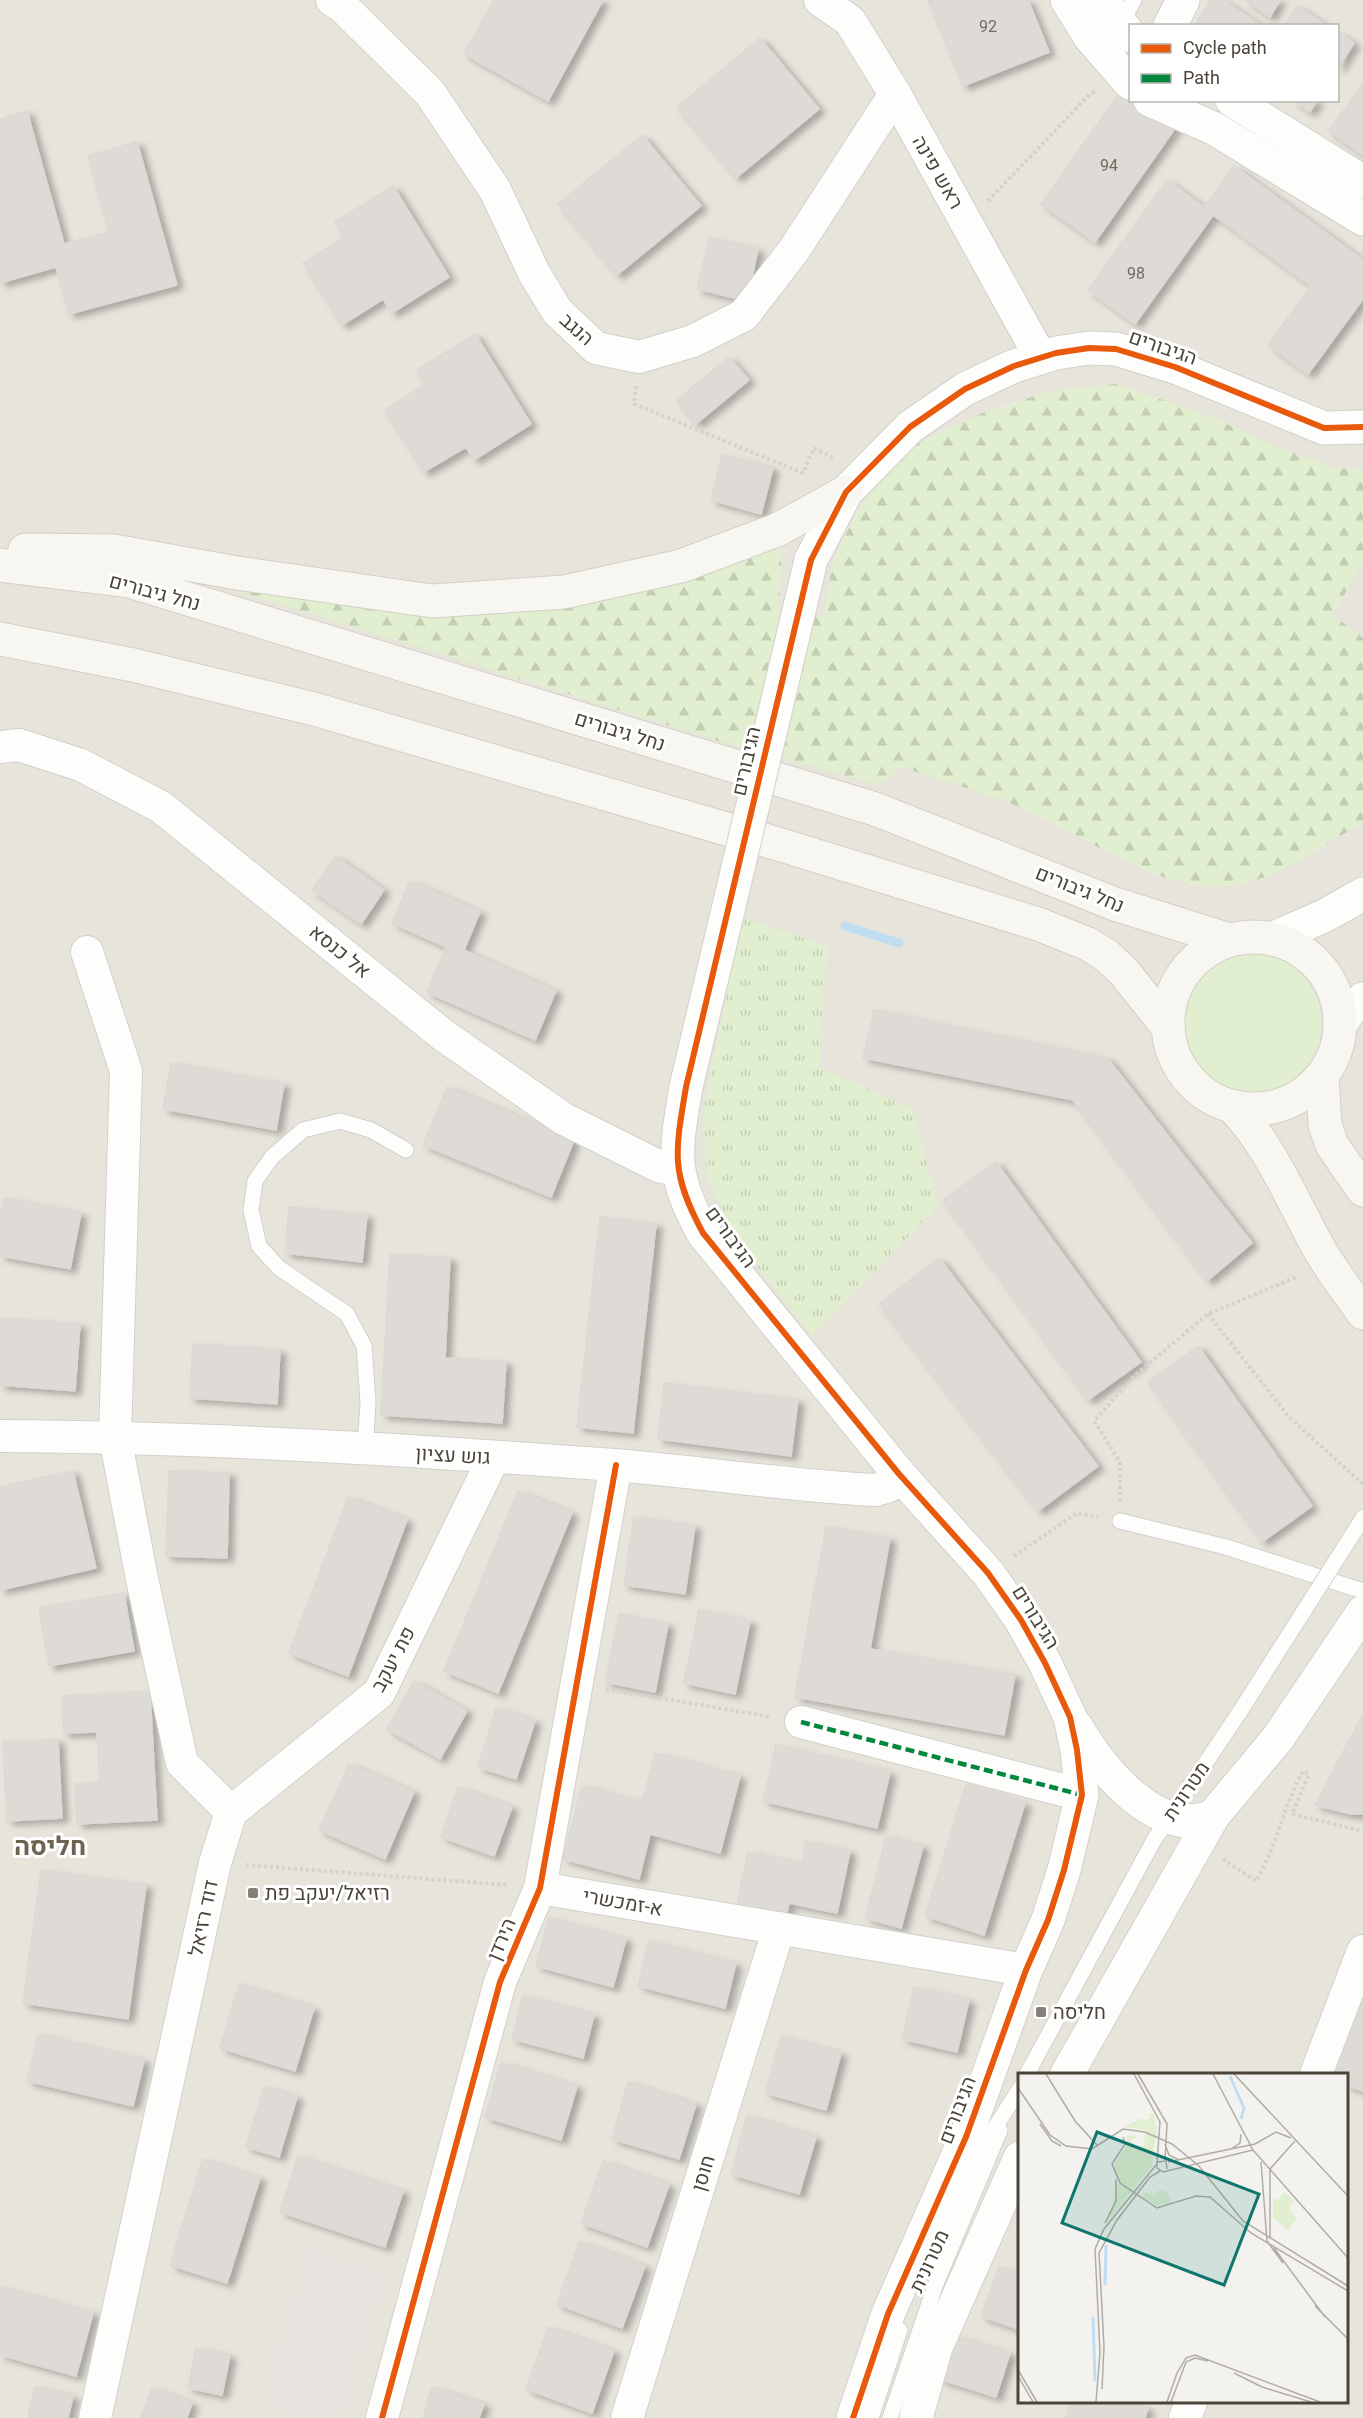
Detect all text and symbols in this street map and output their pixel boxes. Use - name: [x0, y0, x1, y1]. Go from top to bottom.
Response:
- house number: 92: [979, 17, 997, 36]
- legend: [1129, 24, 1339, 102]
- text: Cycle path: [1183, 37, 1267, 58]
- text: Path: [1183, 67, 1220, 88]
- street label: ראש פינה: [907, 131, 969, 213]
- house number: 94: [1100, 156, 1118, 175]
- house number: 98: [1127, 264, 1145, 283]
- street label: הנגב: [555, 308, 599, 350]
- street label: הגיבורים: [1126, 324, 1200, 370]
- street label: נחל גיבורים: [107, 568, 203, 616]
- street label: נחל גיבורים: [572, 706, 668, 756]
- street label: הגיבורים: [726, 724, 766, 798]
- street label: נחל גיבורים: [1032, 860, 1128, 918]
- street label: אל כנסא: [305, 919, 375, 983]
- street label: הגיבורים: [701, 1201, 761, 1273]
- street label: גוש עציון: [415, 1441, 491, 1469]
- street label: הגיבורים: [1007, 1581, 1065, 1653]
- street label: פת יעקב: [366, 1622, 420, 1696]
- street label: מטרונית: [1157, 1757, 1215, 1825]
- district label: חליסה: [14, 1831, 86, 1861]
- street label: דוד רזיאל: [183, 1877, 223, 1959]
- place label: רזיאל/יעקב פת: [265, 1881, 390, 1905]
- street label: א-זמכשרי: [581, 1883, 665, 1921]
- marker: רזיאל/יעקב פת: [246, 1886, 260, 1900]
- street label: הירדן: [481, 1914, 521, 1964]
- place label: חליסה: [1053, 2000, 1106, 2024]
- marker: חליסה: [1034, 2005, 1048, 2019]
- street label: הגיבורים: [933, 2073, 981, 2147]
- inset map: [1018, 2073, 1348, 2403]
- street label: חוסן: [686, 2152, 720, 2194]
- street label: מטרונית: [904, 2226, 954, 2296]

